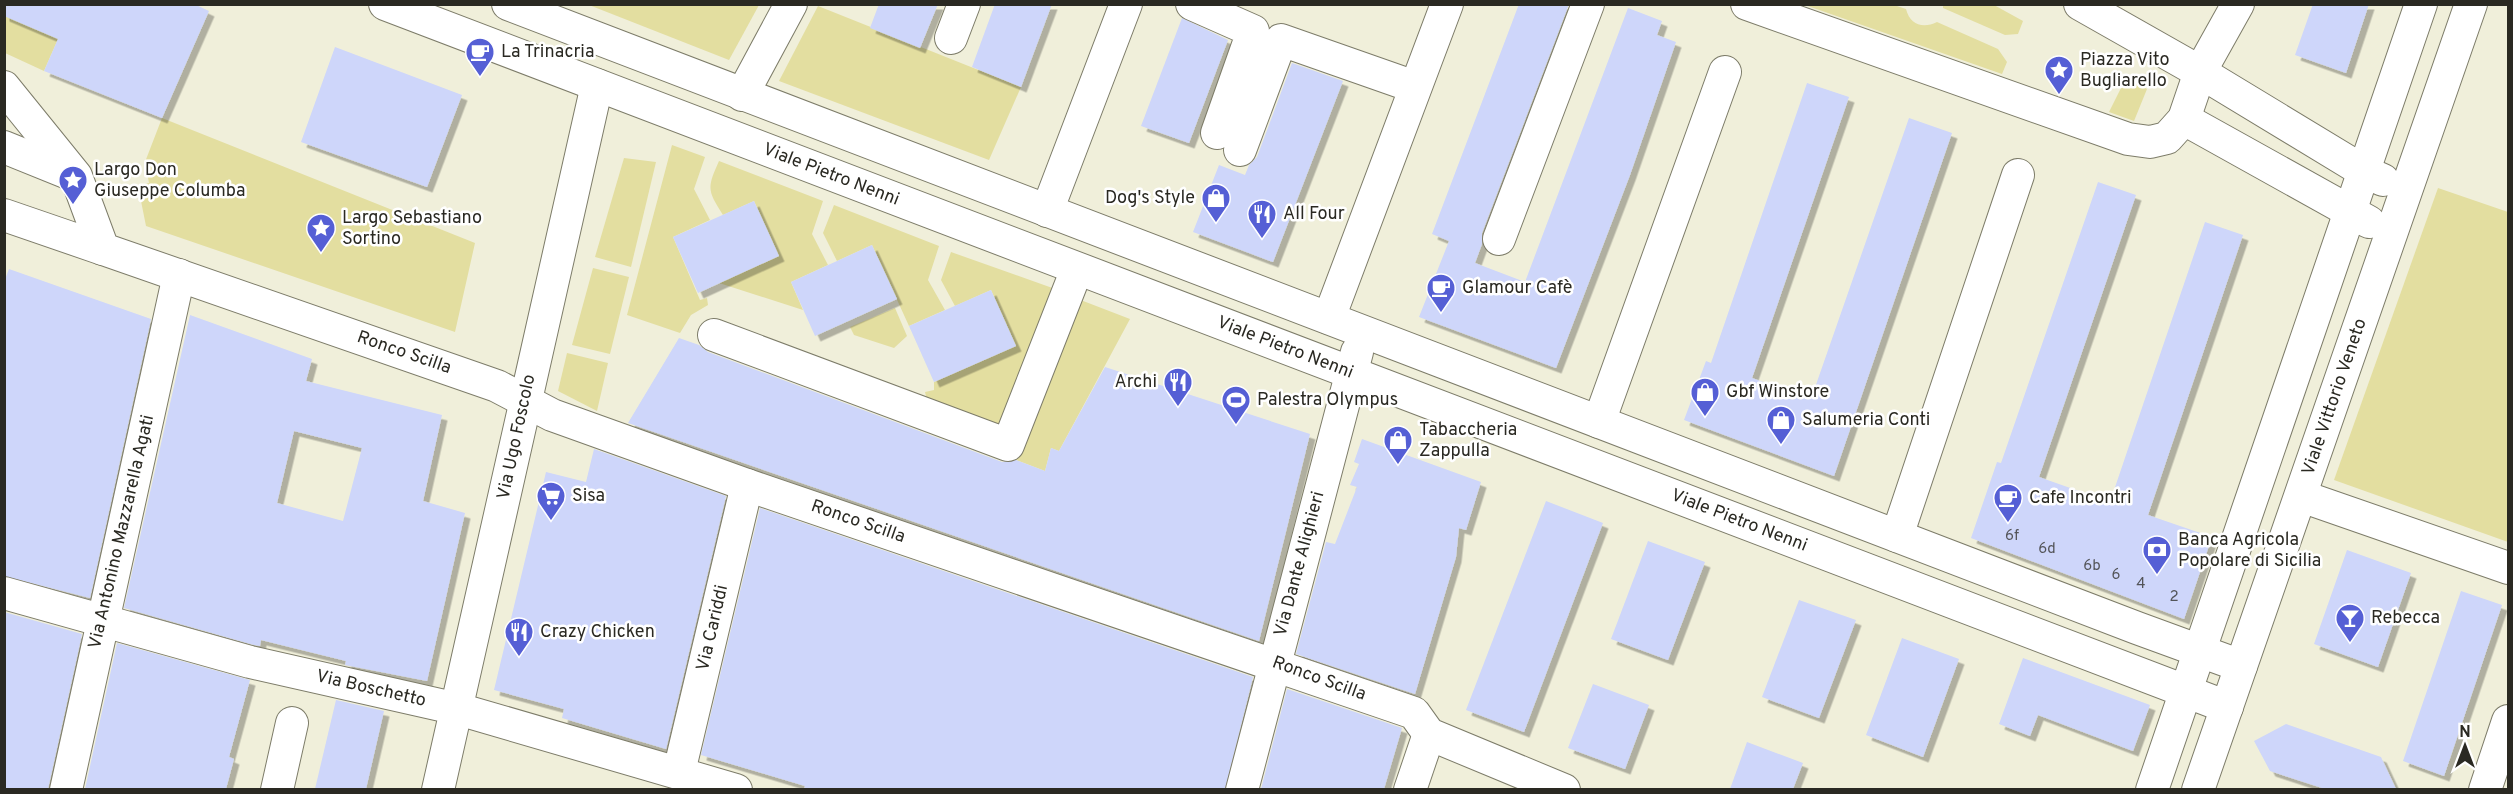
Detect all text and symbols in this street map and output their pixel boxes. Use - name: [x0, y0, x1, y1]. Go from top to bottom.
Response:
- cafe icon: La Trinacria: [464, 36, 496, 78]
- place label: La Trinacria: [501, 41, 594, 64]
- place label: Piazza Vito Bugliarello: [2080, 49, 2170, 93]
- place icon: Piazza Vito Bugliarello: [2043, 54, 2075, 96]
- street label: Viale Pietro Nenni: [759, 138, 903, 212]
- place label: Largo Don Giuseppe Columba: [94, 159, 246, 203]
- place icon: Largo Don Giuseppe Columba: [57, 164, 89, 206]
- shop icon: Dog's Style: [1200, 182, 1232, 224]
- place label: Dog's Style: [1105, 187, 1195, 210]
- restaurant icon: All Four: [1246, 198, 1278, 240]
- place label: All Four: [1283, 203, 1345, 226]
- place label: Largo Sebastiano Sortino: [342, 207, 482, 251]
- place icon: Largo Sebastiano Sortino: [305, 212, 337, 254]
- cafe icon: Glamour Cafè: [1425, 272, 1457, 314]
- place label: Glamour Cafè: [1462, 277, 1572, 300]
- street label: Viale Pietro Nenni: [1213, 311, 1357, 385]
- street label: Viale Vittorio Veneto: [2297, 315, 2373, 479]
- street label: Ronco Scilla: [354, 326, 454, 380]
- restaurant icon: Archi: [1162, 366, 1194, 408]
- place label: Archi: [1115, 371, 1157, 394]
- street label: Via Ugo Foscolo: [492, 372, 542, 502]
- shop icon: Gbf Winstore: [1689, 376, 1721, 418]
- place label: Gbf Winstore: [1726, 381, 1829, 404]
- sports icon: Palestra Olympus: [1220, 384, 1252, 426]
- place label: Palestra Olympus: [1257, 389, 1398, 412]
- shop icon: Salumeria Conti: [1765, 404, 1797, 446]
- place label: Salumeria Conti: [1802, 409, 1930, 432]
- street label: Via Antonino Mazzarella Agati: [84, 413, 160, 651]
- place label: Tabaccheria Zappulla: [1419, 419, 1517, 463]
- shop icon: Tabaccheria Zappulla: [1382, 424, 1414, 466]
- supermarket icon: Sisa: [535, 480, 567, 522]
- cafe icon: Cafe Incontri: [1992, 482, 2024, 524]
- street label: Viale Pietro Nenni: [1667, 484, 1811, 558]
- place label: Sisa: [572, 485, 605, 508]
- place label: Cafe Incontri: [2029, 487, 2132, 510]
- street label: Via Dante Alighieri: [1270, 489, 1330, 639]
- street label: Ronco Scilla: [808, 495, 908, 549]
- house number: 6f: [2005, 527, 2019, 546]
- place label: Banca Agricola Popolare di Sicilia: [2178, 529, 2321, 573]
- bank icon: Banca Agricola Popolare di Sicilia: [2141, 534, 2173, 576]
- house number: 6d: [2038, 540, 2056, 559]
- house number: 6b: [2083, 557, 2101, 576]
- house number: 6: [2112, 566, 2121, 585]
- house number: 4: [2136, 575, 2146, 594]
- street label: Via Cariddi: [692, 583, 734, 673]
- house number: 2: [2169, 588, 2179, 607]
- bar icon: Rebecca: [2334, 602, 2366, 644]
- place label: Rebecca: [2371, 607, 2440, 630]
- restaurant icon: Crazy Chicken: [503, 616, 535, 658]
- place label: Crazy Chicken: [540, 621, 655, 644]
- street label: Ronco Scilla: [1269, 651, 1369, 707]
- street label: Via Boschetto: [314, 665, 428, 713]
- north arrow: [2435, 716, 2495, 776]
- text: N: [2459, 723, 2471, 743]

